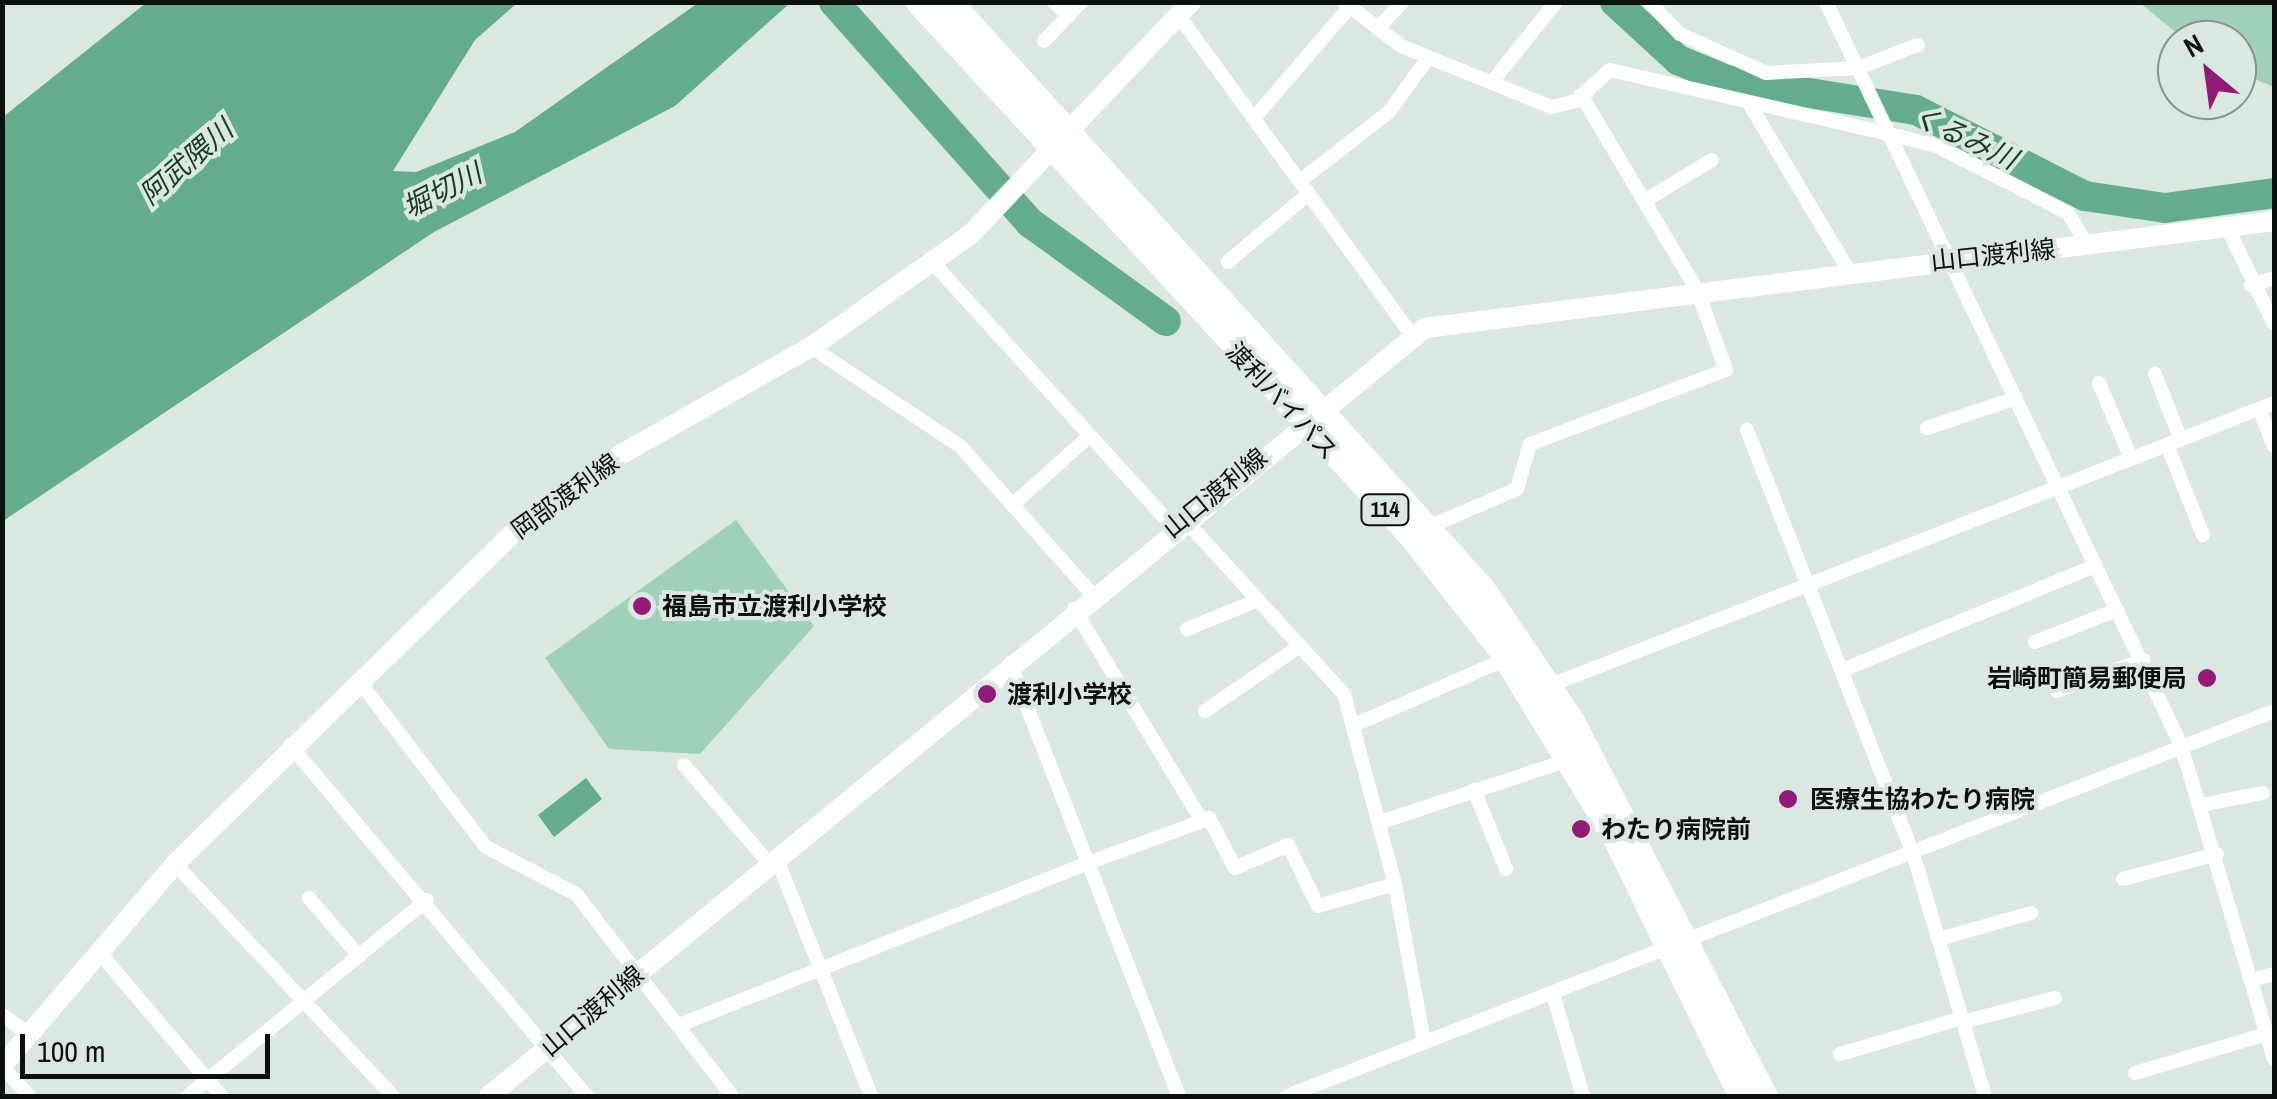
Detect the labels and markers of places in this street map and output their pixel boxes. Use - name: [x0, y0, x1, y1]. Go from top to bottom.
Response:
- place label: 福島市立渡利小学校: [662, 591, 887, 621]
- marker: 福島市立渡利小学校: [631, 595, 653, 617]
- place label: 岩崎町簡易郵便局: [1987, 663, 2187, 693]
- marker: 岩崎町簡易郵便局: [2196, 667, 2218, 689]
- place label: 渡利小学校: [1007, 679, 1132, 709]
- marker: 渡利小学校: [976, 683, 998, 705]
- place label: 医療生協わたり病院: [1810, 784, 2035, 814]
- marker: 医療生協わたり病院: [1775, 786, 1801, 812]
- place label: わたり病院前: [1601, 814, 1751, 844]
- marker: わたり病院前: [1570, 818, 1592, 840]

